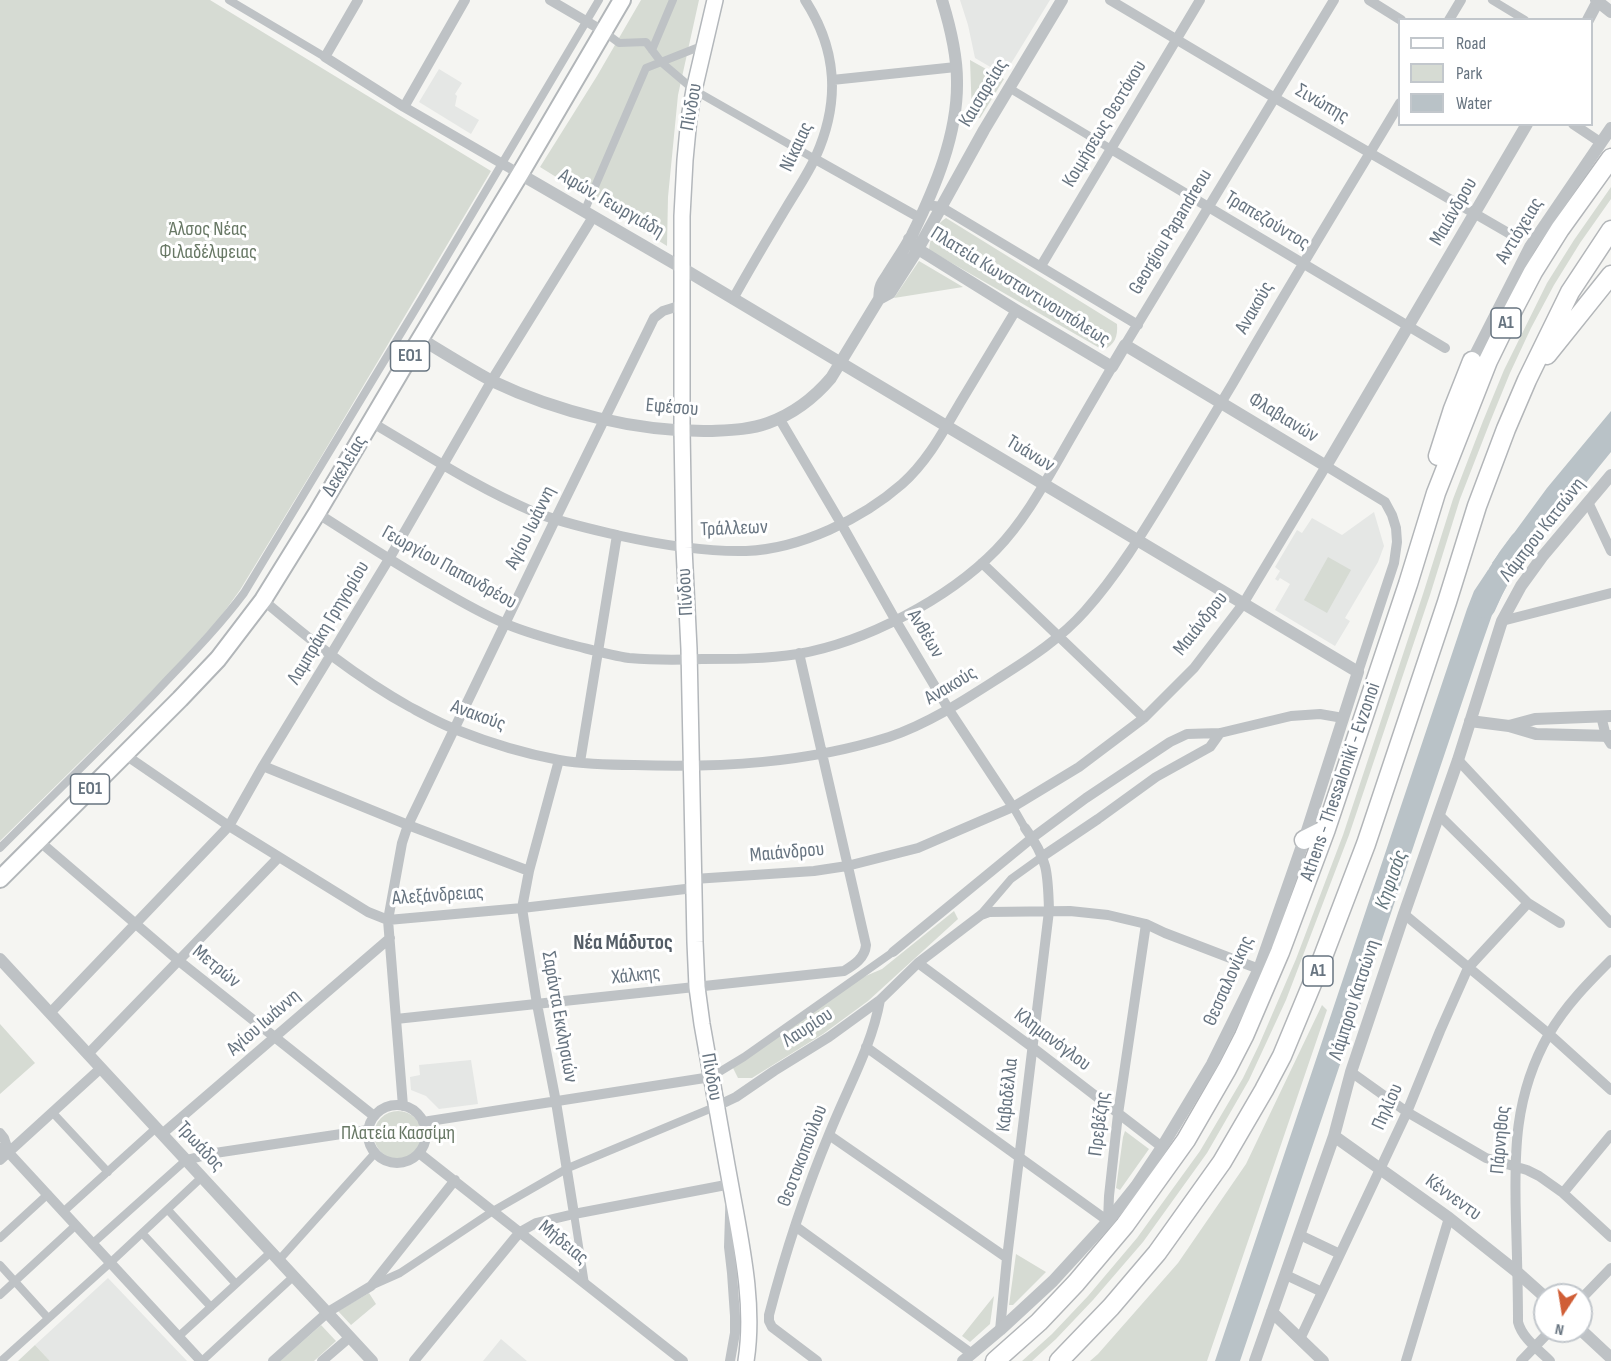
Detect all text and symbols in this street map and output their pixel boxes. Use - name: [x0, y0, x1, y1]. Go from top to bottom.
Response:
- legend: [1398, 18, 1593, 126]
- text: Road: [1456, 33, 1486, 54]
- street label: Καισαρείας: [954, 54, 1014, 132]
- street label: Κοιμήσεως Θεοτόκου: [1058, 56, 1152, 192]
- text: Park: [1456, 63, 1482, 84]
- street label: Σινώπης: [1291, 79, 1353, 129]
- street label: Πίνδου: [676, 81, 708, 133]
- text: Water: [1456, 93, 1492, 114]
- street label: Νίκαιας: [775, 118, 819, 176]
- street label: Αφών. Γεωργιάδη: [554, 164, 668, 244]
- street label: Georgiou Papandreou: [1124, 165, 1218, 299]
- street label: Μαιάνδρου: [1425, 174, 1483, 250]
- street label: Τραπεζούντος: [1220, 186, 1314, 256]
- street label: Αντιόχειας: [1491, 194, 1549, 268]
- park label: Άλσος Νέας Φιλαδέλφειας: [159, 218, 257, 265]
- street label: Πλατεία Κωνσταντινουπόλεως: [926, 222, 1114, 352]
- street label: Ανακούς: [1230, 277, 1280, 339]
- road number: Α1: [1491, 308, 1521, 338]
- road number: ΕΟ1: [390, 341, 430, 371]
- street label: Φλαβιανών: [1244, 388, 1322, 448]
- street label: Εφέσου: [645, 394, 699, 422]
- street label: Τυάνων: [1002, 430, 1058, 478]
- street label: Δεκελείας: [317, 431, 373, 501]
- street label: Λάμπρου Κατσώνη: [1495, 473, 1591, 587]
- street label: Αγίου Ιωάννη: [501, 482, 561, 574]
- street label: Τράλλεων: [700, 516, 768, 542]
- street label: Γεωργίου Παπανδρέου: [377, 521, 521, 615]
- street label: Λαμπράκη Γρηγορίου: [283, 557, 375, 689]
- street label: Πίνδου: [673, 568, 699, 616]
- street label: Μαιάνδρου: [1169, 587, 1233, 661]
- street label: Ανθέων: [901, 605, 949, 663]
- street label: Ανακούς: [921, 661, 981, 711]
- street label: Athens - Thessaloniki - Evzonoi: [1296, 680, 1386, 884]
- street label: Ανακούς: [447, 695, 509, 737]
- road number: ΕΟ1: [70, 774, 110, 804]
- street label: Μαιάνδρου: [749, 838, 825, 868]
- water label: Κηφισός: [1370, 847, 1414, 913]
- street label: Αλεξάνδρειας: [391, 881, 485, 911]
- district label: Νέα Μάδυτος: [573, 931, 673, 957]
- street label: Θεσσαλονίκης: [1198, 932, 1260, 1030]
- street label: Λάμπρου Κατσώνη: [1324, 937, 1386, 1063]
- street label: Μετρών: [187, 940, 245, 994]
- street label: Σαράντα Εκκλησιών: [536, 950, 582, 1084]
- road number: Α1: [1303, 956, 1333, 986]
- street label: Χάλκης: [610, 962, 662, 990]
- street label: Αγίου Ιωάννη: [222, 985, 306, 1061]
- street label: Λαυρίου: [778, 1003, 838, 1053]
- street label: Κλημανόγλου: [1009, 1003, 1095, 1077]
- street label: Πίνδου: [695, 1051, 727, 1103]
- street label: Καβαδέλλα: [992, 1057, 1024, 1133]
- street label: Πηλίου: [1367, 1080, 1409, 1134]
- street label: Πρεβέζης: [1084, 1090, 1116, 1158]
- street label: Θεοτοκοπούλου: [773, 1102, 833, 1210]
- street label: Πάρνηθος: [1486, 1105, 1516, 1175]
- street label: Τρωάδος: [171, 1117, 229, 1177]
- park label: Πλατεία Κασσίμη: [341, 1122, 455, 1146]
- street label: Κέννεντυ: [1420, 1170, 1486, 1226]
- street label: Μήδειας: [533, 1216, 593, 1270]
- north arrow: [1533, 1283, 1593, 1343]
- text: N: [1553, 1319, 1566, 1339]

